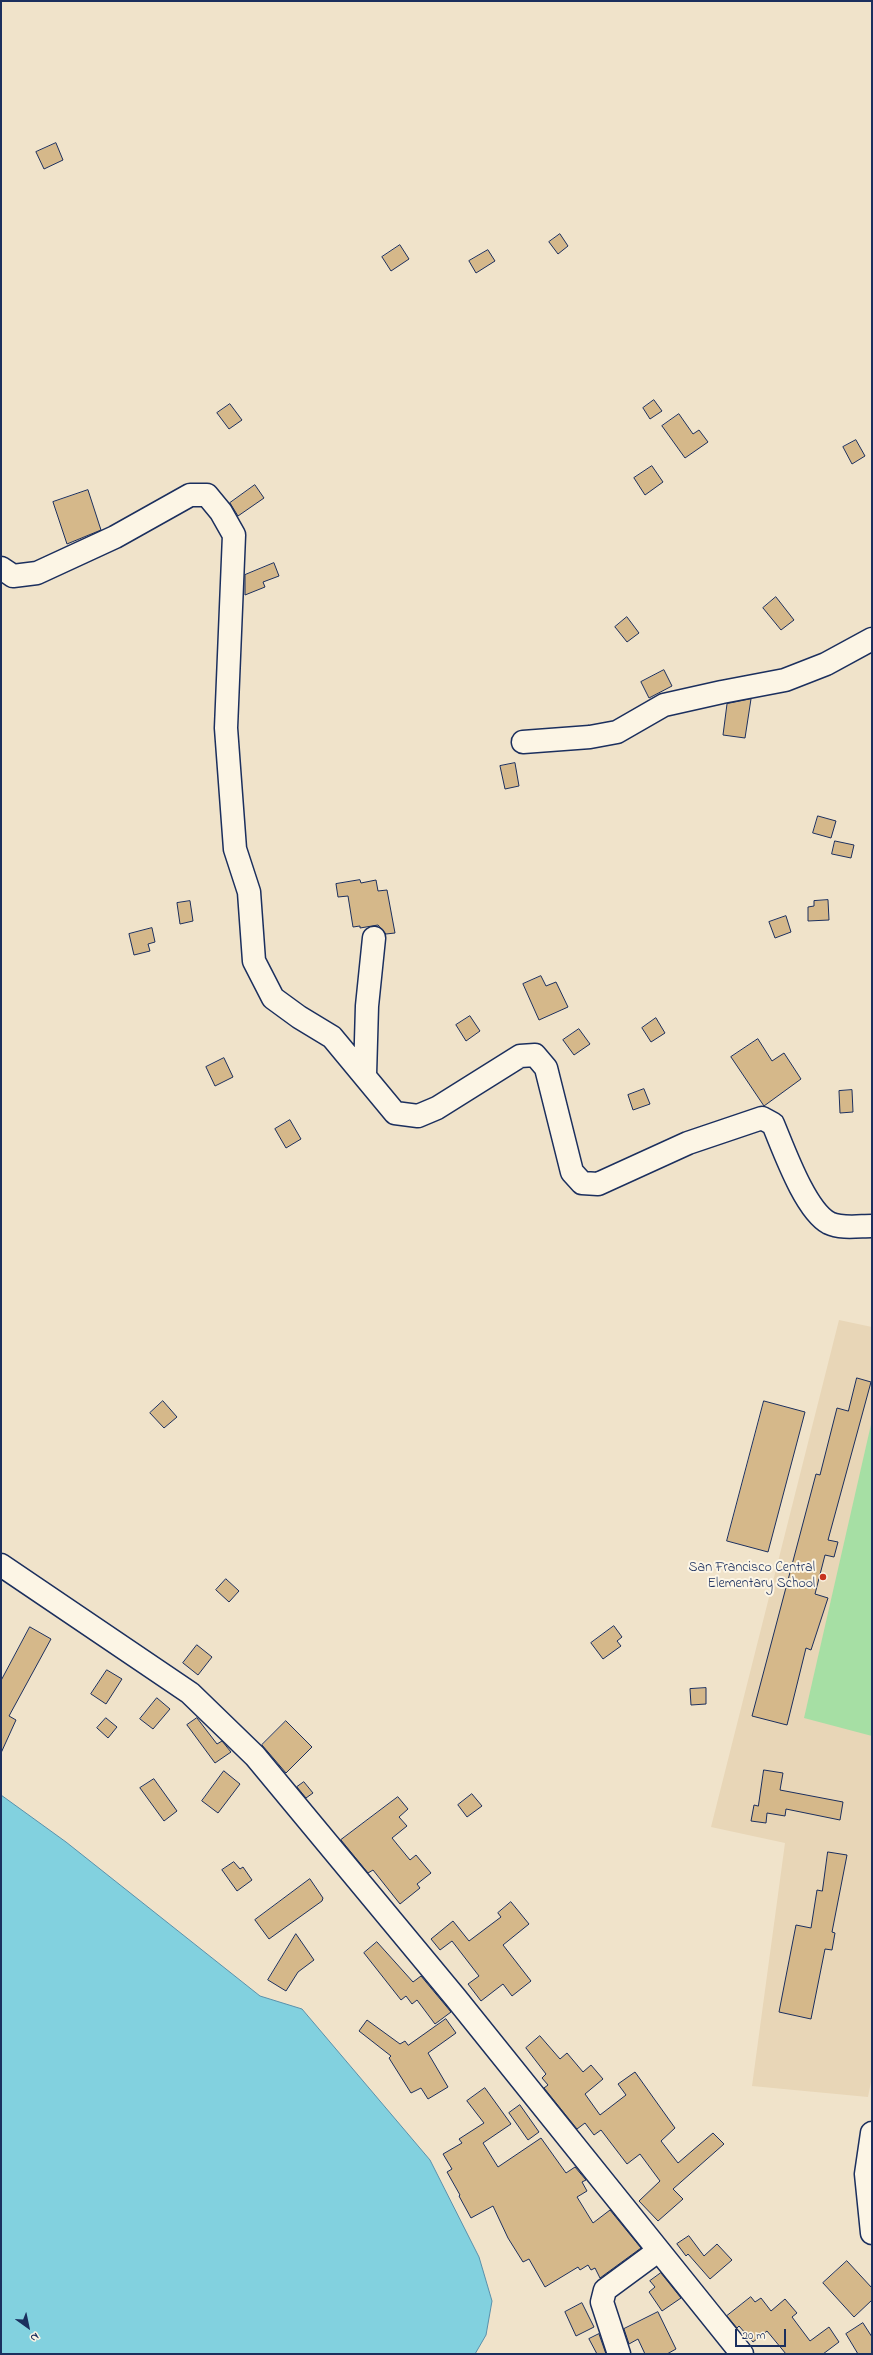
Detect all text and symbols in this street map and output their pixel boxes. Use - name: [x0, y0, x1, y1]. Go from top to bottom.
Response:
- place label: San Francisco Central Elementary School: [689, 1561, 815, 1594]
- marker: San Francisco Central Elementary School: [818, 1572, 828, 1582]
- north arrow: [8, 2307, 48, 2347]
- scale bar: [737, 2321, 788, 2347]
- text: 20 m: [742, 2327, 765, 2345]
- text: N: [27, 2328, 42, 2346]

